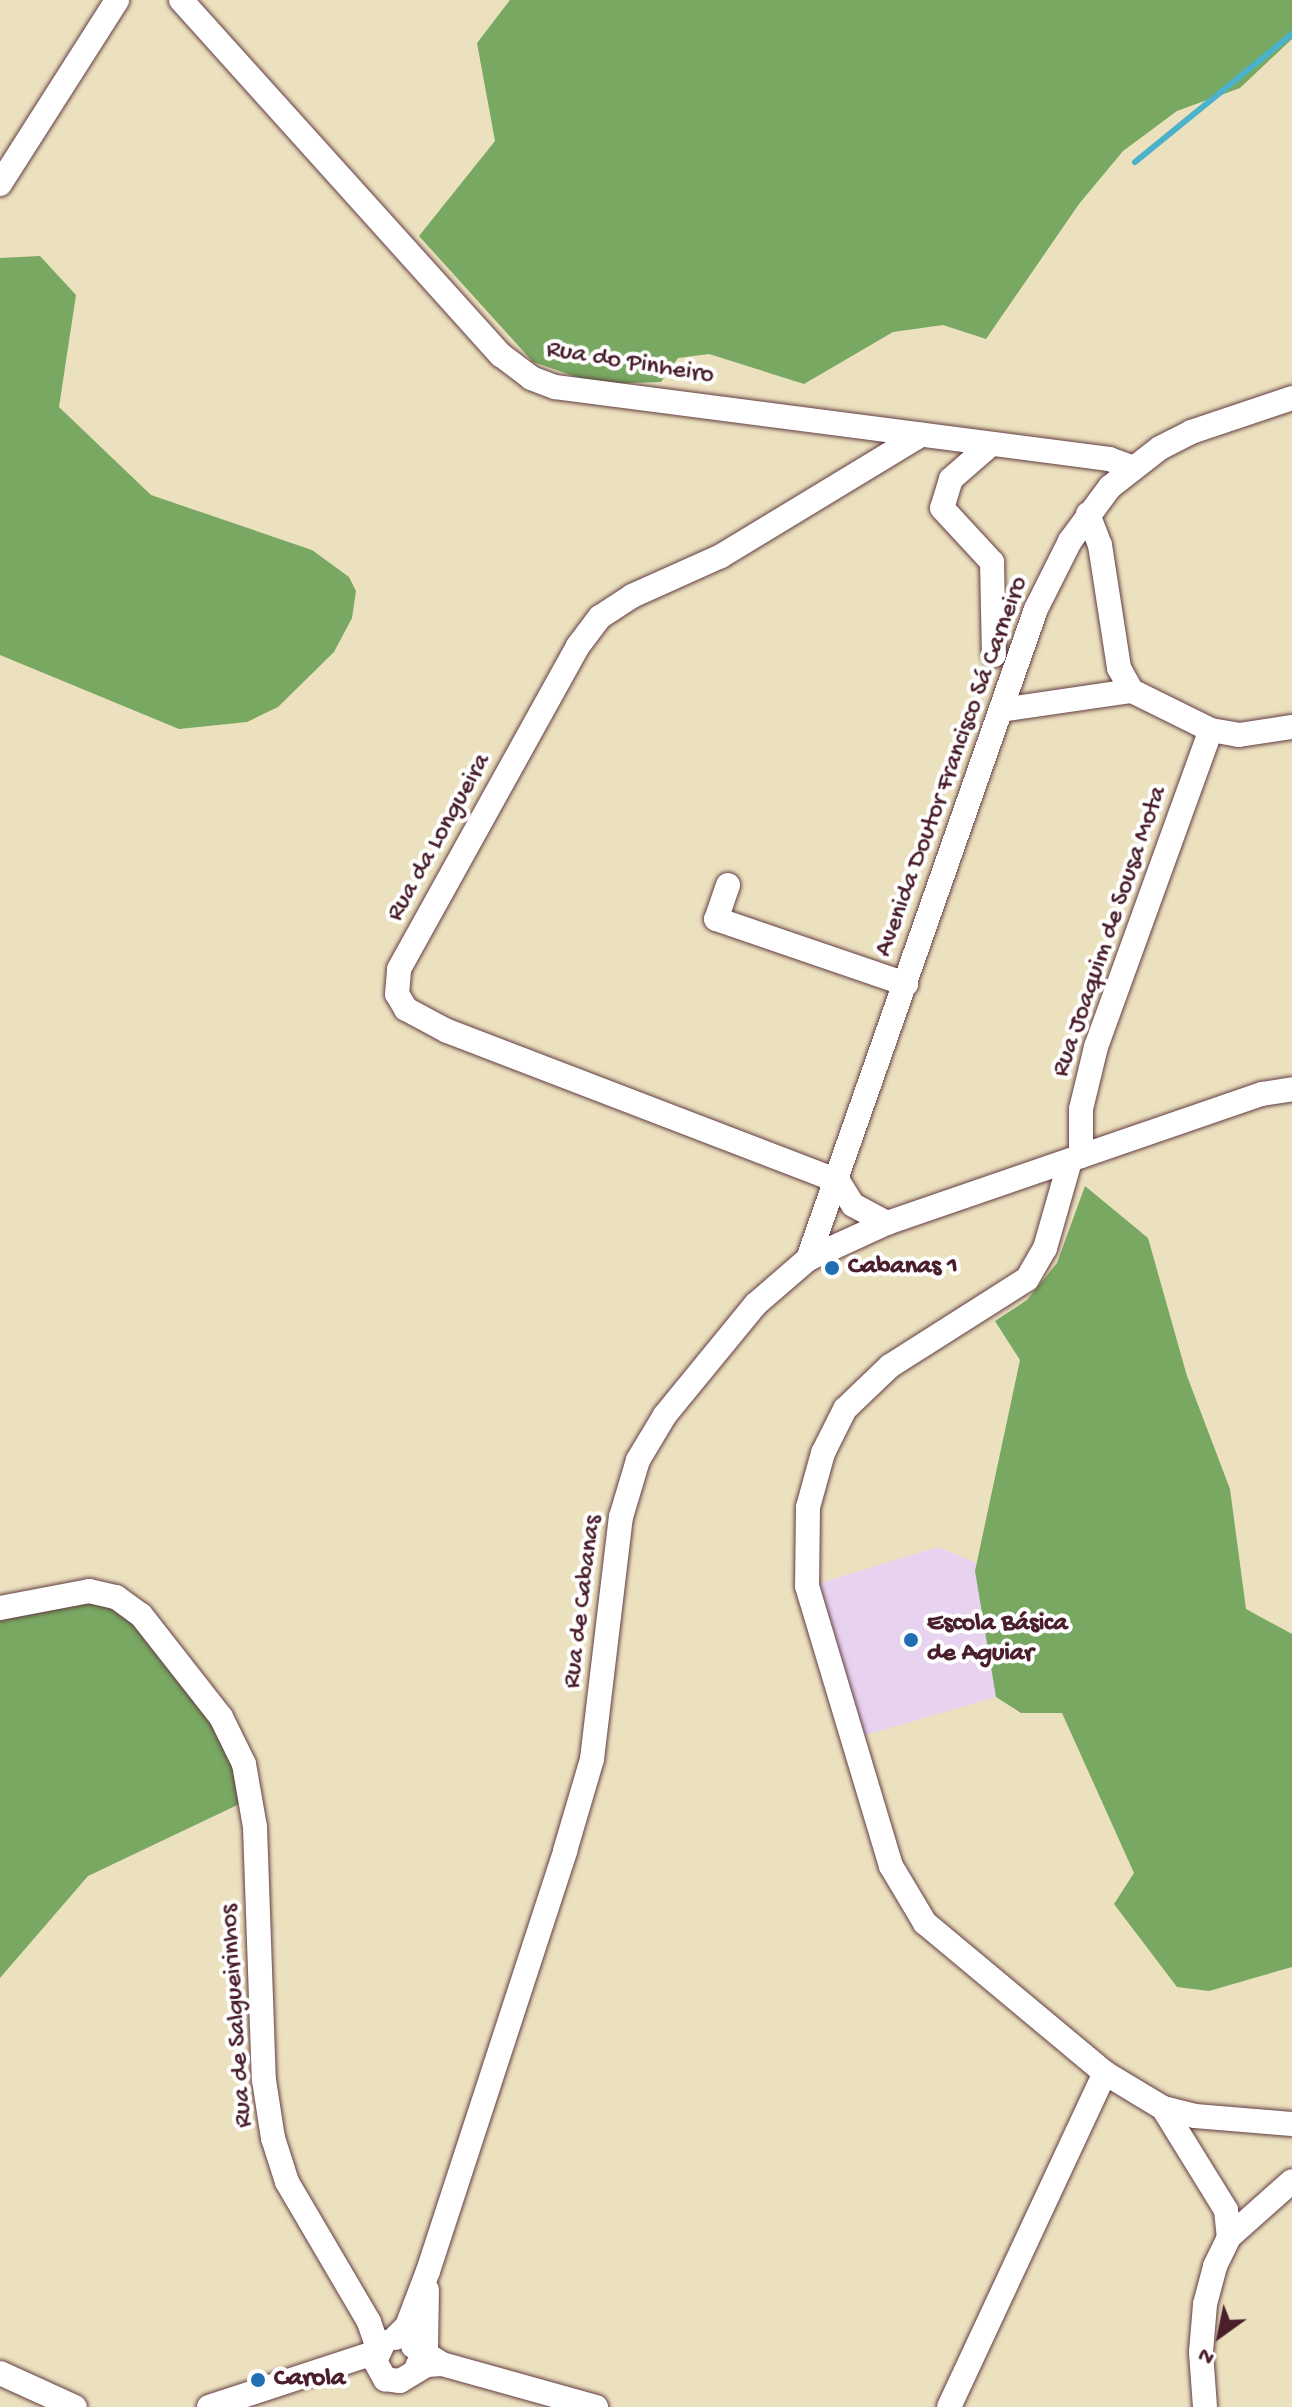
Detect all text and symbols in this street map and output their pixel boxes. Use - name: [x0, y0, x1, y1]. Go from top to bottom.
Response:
- street label: Rua do Pinheiro: [544, 335, 716, 393]
- street label: Avenida Doutor Francisco Sá Carneiro: [870, 573, 1036, 961]
- street label: Rua da Longueira: [381, 749, 499, 927]
- street label: Rua Joaquim de Sousa Mota: [1047, 783, 1175, 1081]
- place label: Cabanas 1: [848, 1252, 958, 1284]
- marker: Cabanas 1: [823, 1259, 841, 1277]
- street label: Rua de Cabanas: [558, 1514, 610, 1690]
- place label: Escola Básica de Aguiar: [927, 1609, 1068, 1670]
- marker: Escola Básica de Aguiar: [902, 1631, 920, 1649]
- street label: Rua de Salgueirinhos: [215, 1903, 261, 2129]
- north arrow: [1180, 2295, 1260, 2375]
- text: N: [1194, 2340, 1220, 2370]
- place label: Carola: [274, 2364, 345, 2396]
- marker: Carola: [249, 2371, 267, 2389]

